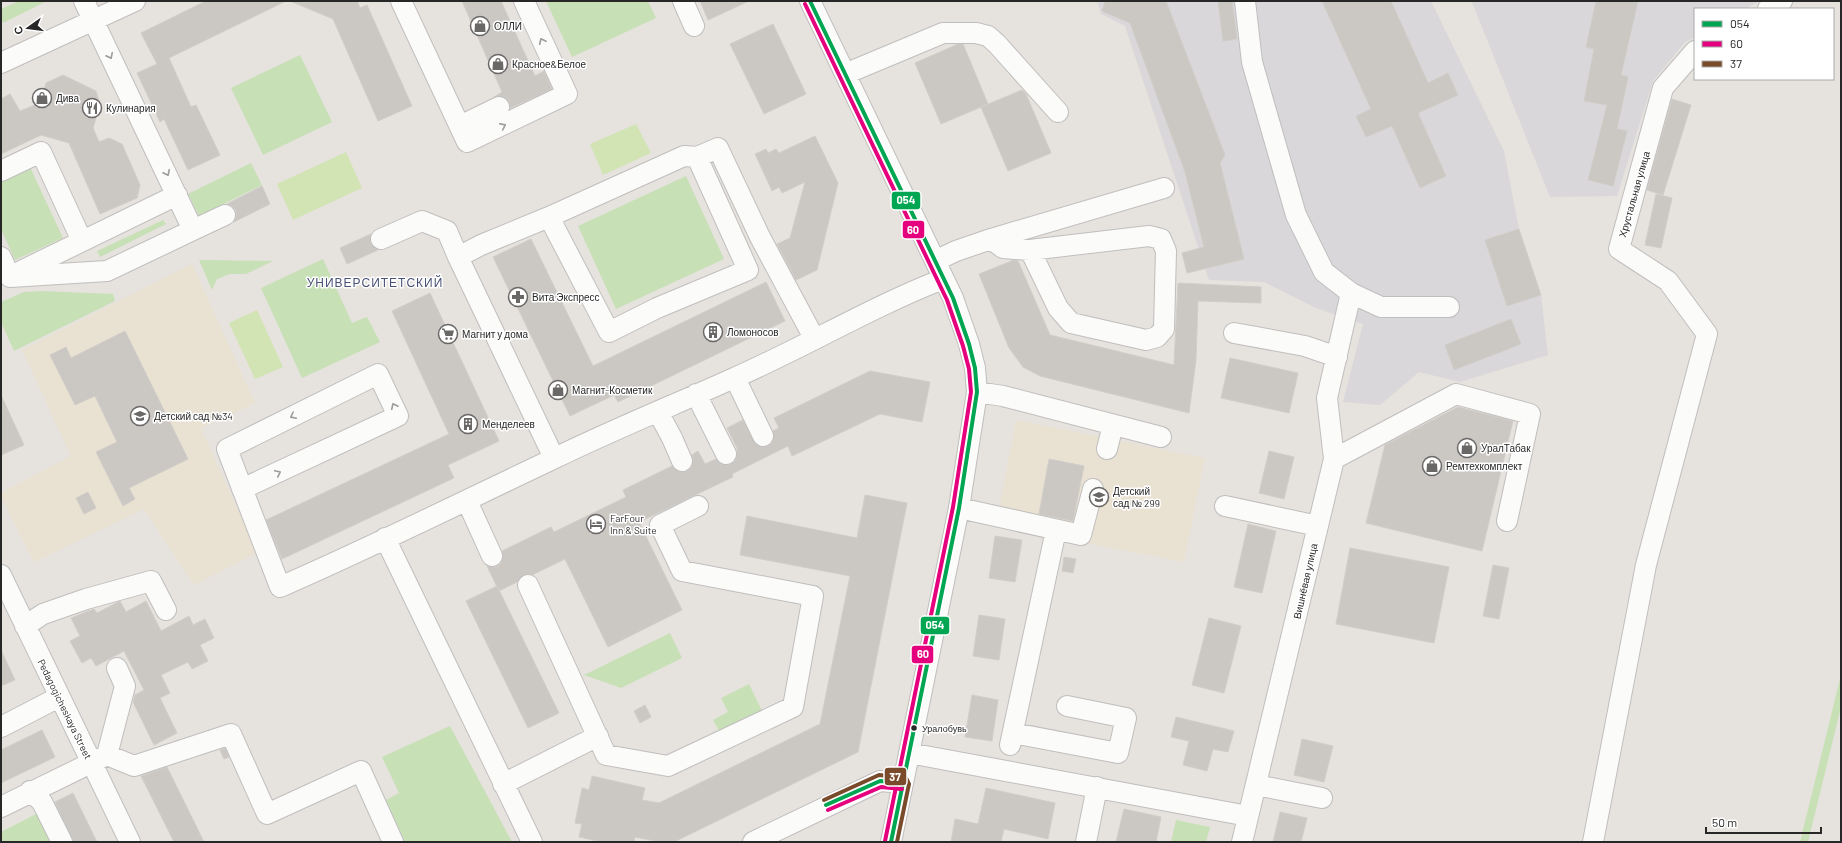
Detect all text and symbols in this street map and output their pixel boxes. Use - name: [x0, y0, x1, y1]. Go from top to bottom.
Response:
- north arrow: [8, 8, 48, 48]
- legend: [1694, 8, 1834, 80]
- shop icon: ОЛЛИ: [469, 15, 491, 37]
- text: 054: [1730, 16, 1750, 30]
- place label: ОЛЛИ: [494, 20, 522, 32]
- text: С: [11, 25, 25, 36]
- text: 60: [1730, 36, 1743, 50]
- one-way arrow: [539, 38, 547, 45]
- one-way arrow: [105, 52, 113, 59]
- shop icon: Красное&Белое: [487, 53, 509, 75]
- text: 37: [1730, 56, 1742, 70]
- place label: Красное&Белое: [512, 58, 586, 70]
- shop icon: Дива: [31, 87, 53, 109]
- place label: Дива: [56, 92, 80, 104]
- restaurant icon: Кулинария: [81, 97, 103, 119]
- place label: Кулинария: [106, 102, 156, 114]
- one-way arrow: [499, 123, 506, 130]
- street label: Хрустальная улица: [1616, 149, 1652, 238]
- one-way arrow: [162, 169, 170, 176]
- line badge: 054: [891, 191, 921, 210]
- text: 054: [897, 193, 916, 206]
- line badge: 60: [902, 220, 925, 239]
- text: 60: [907, 223, 919, 236]
- district label: УНИВЕРСИТЕТСКИЙ: [307, 275, 443, 289]
- pharmacy icon: Вита Экспресс: [507, 286, 529, 308]
- place label: Вита Экспресс: [532, 291, 600, 303]
- building icon: Ломоносов: [702, 321, 724, 343]
- supermarket icon: Магнит у дома: [437, 323, 459, 345]
- place label: Ломоносов: [727, 326, 779, 338]
- place label: Магнит у дома: [462, 328, 529, 340]
- shop icon: Магнит-Косметик: [547, 379, 569, 401]
- place label: Магнит-Косметик: [572, 384, 653, 396]
- one-way arrow: [391, 403, 398, 410]
- school or university icon: Детский сад №34: [129, 405, 151, 427]
- place label: Детский сад №34: [154, 410, 233, 422]
- one-way arrow: [290, 411, 297, 418]
- building icon: Менделеев: [457, 413, 479, 435]
- place label: Менделеев: [482, 418, 535, 430]
- shop icon: УралТабак: [1456, 437, 1478, 459]
- place label: УралТабак: [1481, 442, 1531, 454]
- shop icon: Ремтехкомплект: [1421, 455, 1443, 477]
- place label: Ремтехкомплект: [1446, 460, 1523, 472]
- one-way arrow: [274, 470, 281, 478]
- place label: Детский сад № 299: [1113, 485, 1160, 509]
- school or university icon: Детский сад № 299: [1088, 486, 1110, 508]
- place label: FarFour Inn & Suite: [610, 512, 657, 536]
- hotel icon: FarFour Inn & Suite: [585, 513, 607, 535]
- street label: Вишнёвая улица: [1290, 542, 1320, 620]
- line badge: 054: [920, 616, 950, 635]
- text: 054: [926, 618, 945, 631]
- line badge: 60: [911, 645, 934, 664]
- text: 60: [917, 647, 929, 660]
- street label: Pedagogicheskaya Street: [36, 657, 95, 761]
- marker: Уралобувь: [909, 723, 919, 733]
- place label: Уралобувь: [922, 723, 967, 734]
- line badge: 37: [884, 767, 907, 786]
- text: 37: [889, 770, 901, 783]
- scale bar: [1706, 809, 1821, 835]
- text: 50 m: [1712, 815, 1737, 829]

